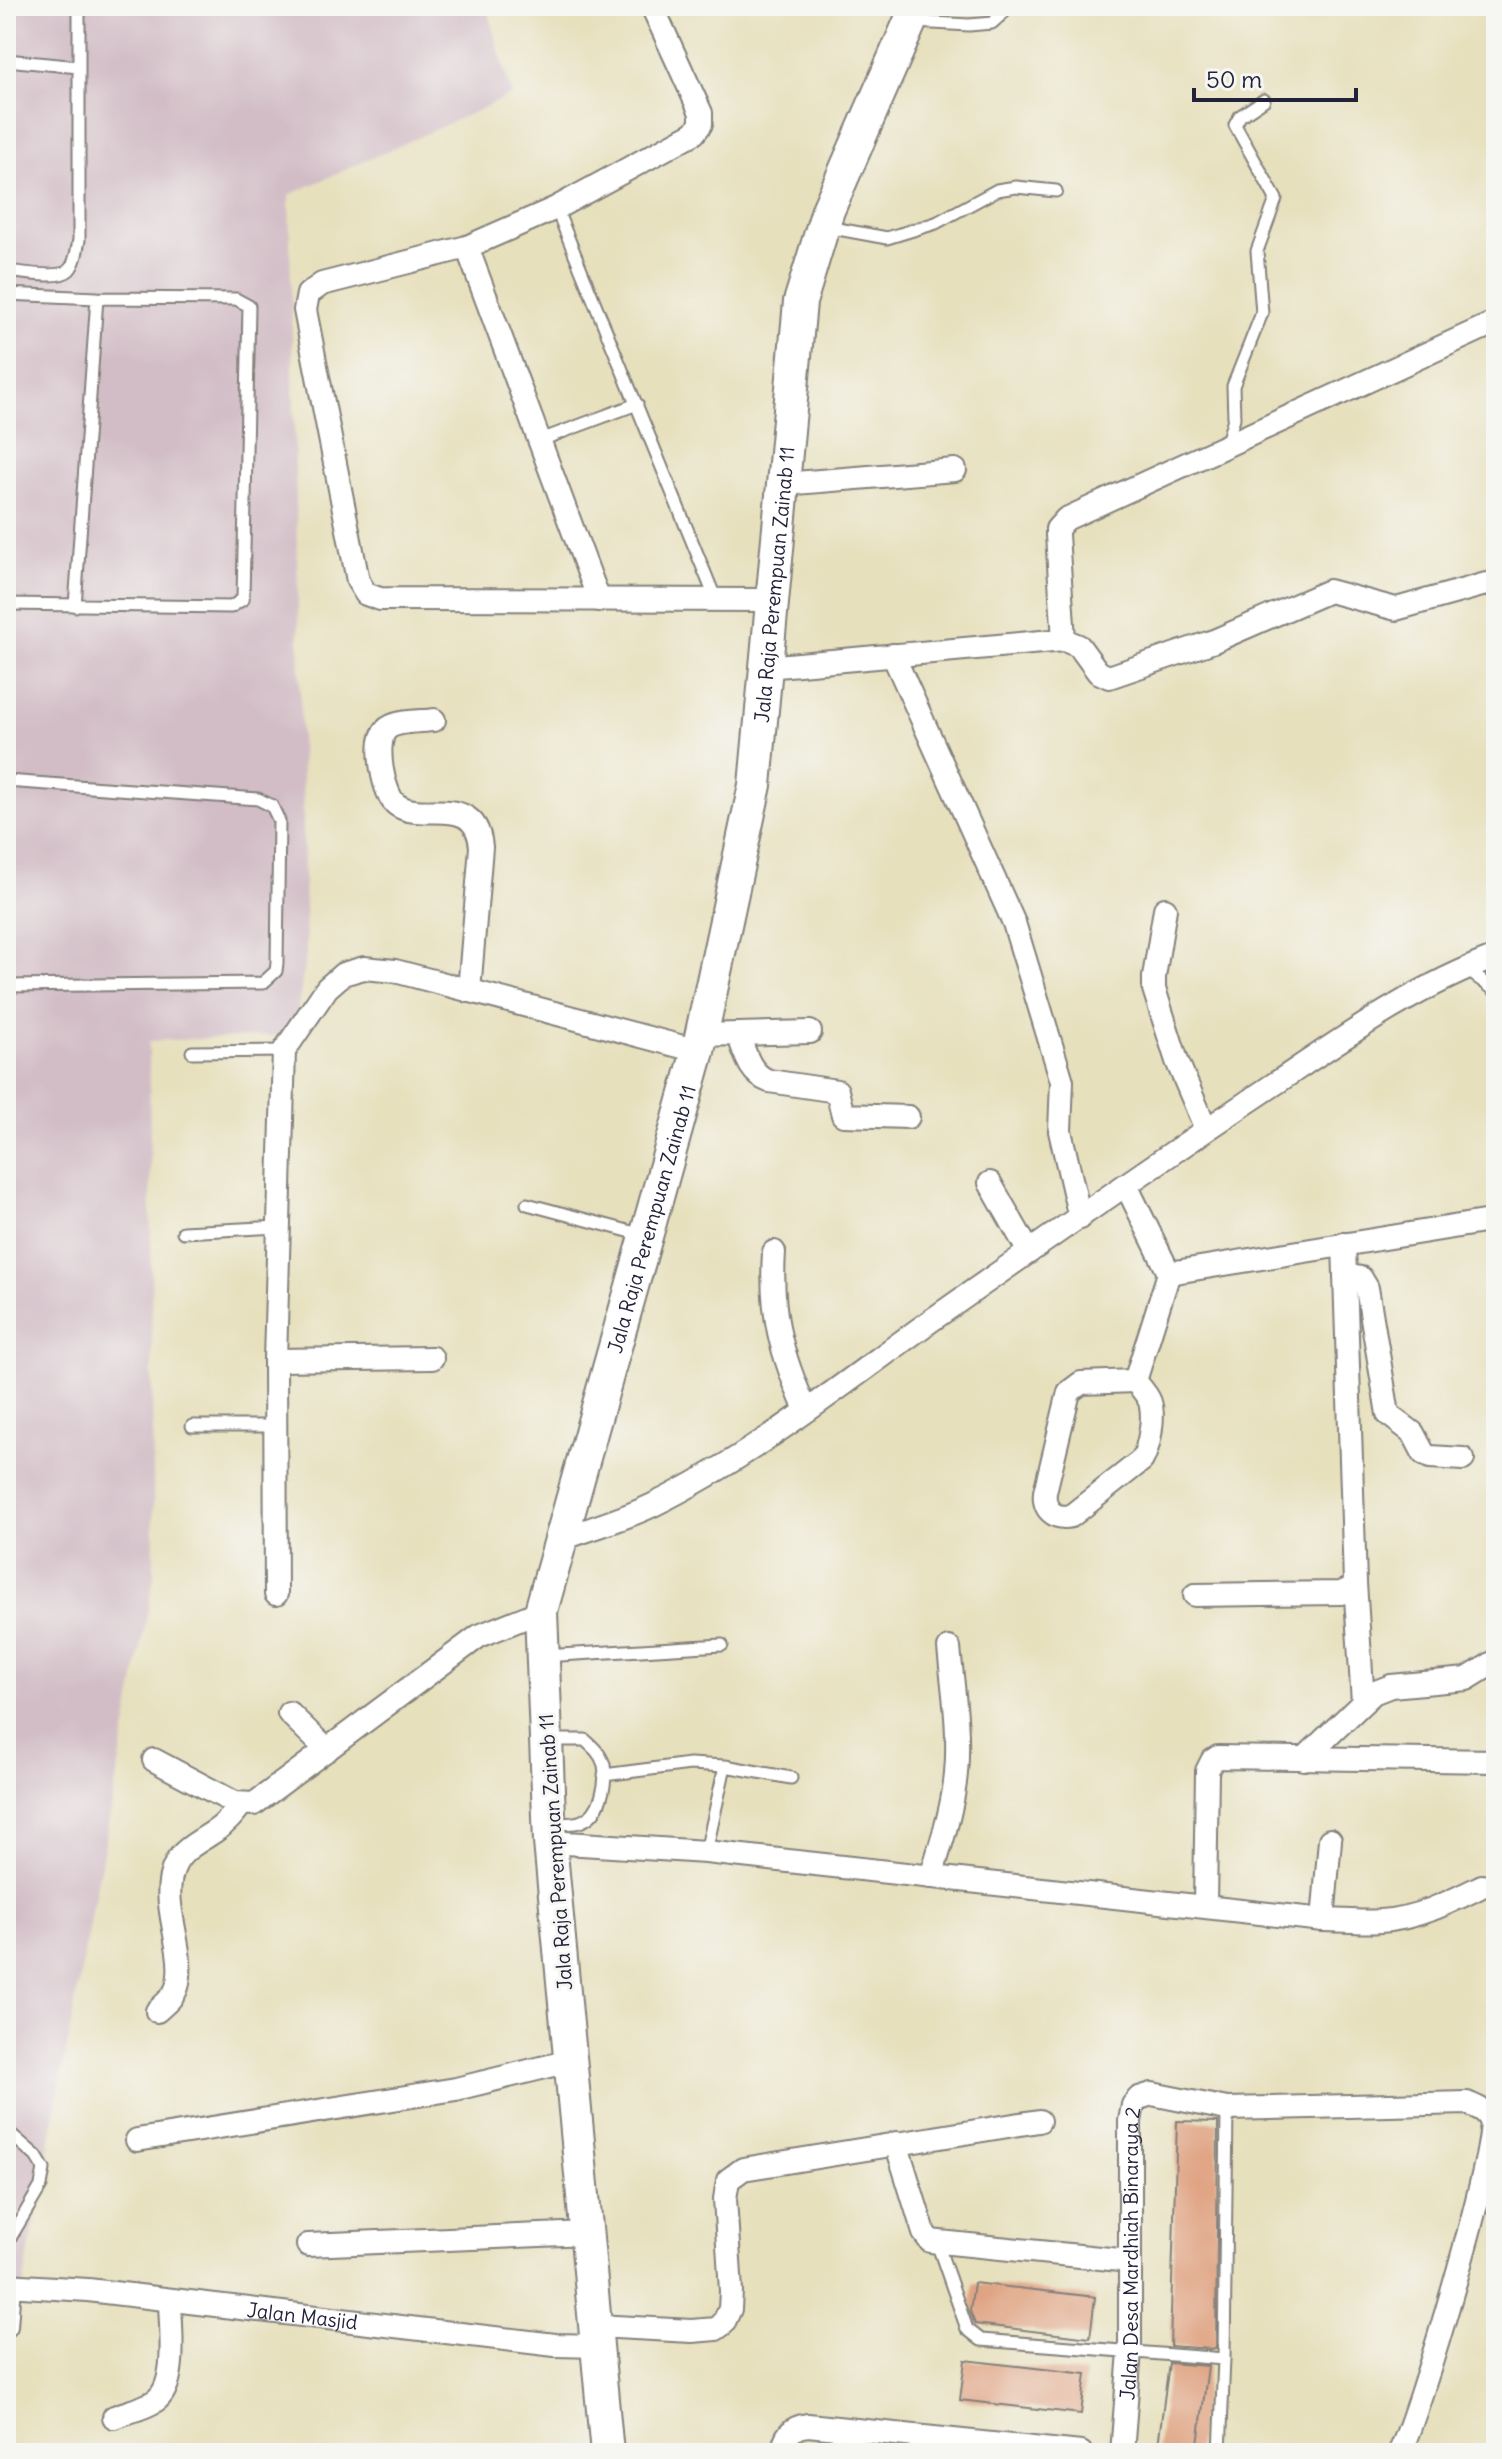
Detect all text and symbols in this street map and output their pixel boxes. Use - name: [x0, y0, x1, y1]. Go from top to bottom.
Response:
- scale bar: [1194, 52, 1356, 102]
- text: 50 m: [1206, 64, 1262, 94]
- street label: Jala Raja Perempuan Zainab 11: [748, 445, 799, 724]
- street label: Jala Raja Perempuan Zainab 11: [601, 1082, 700, 1356]
- street label: Jala Raja Perempuan Zainab 11: [533, 1713, 577, 1991]
- street label: Jalan Desa Mardhiah Binaraya 2: [1114, 2104, 1145, 2401]
- street label: Jalan Masjid: [246, 2296, 359, 2334]

